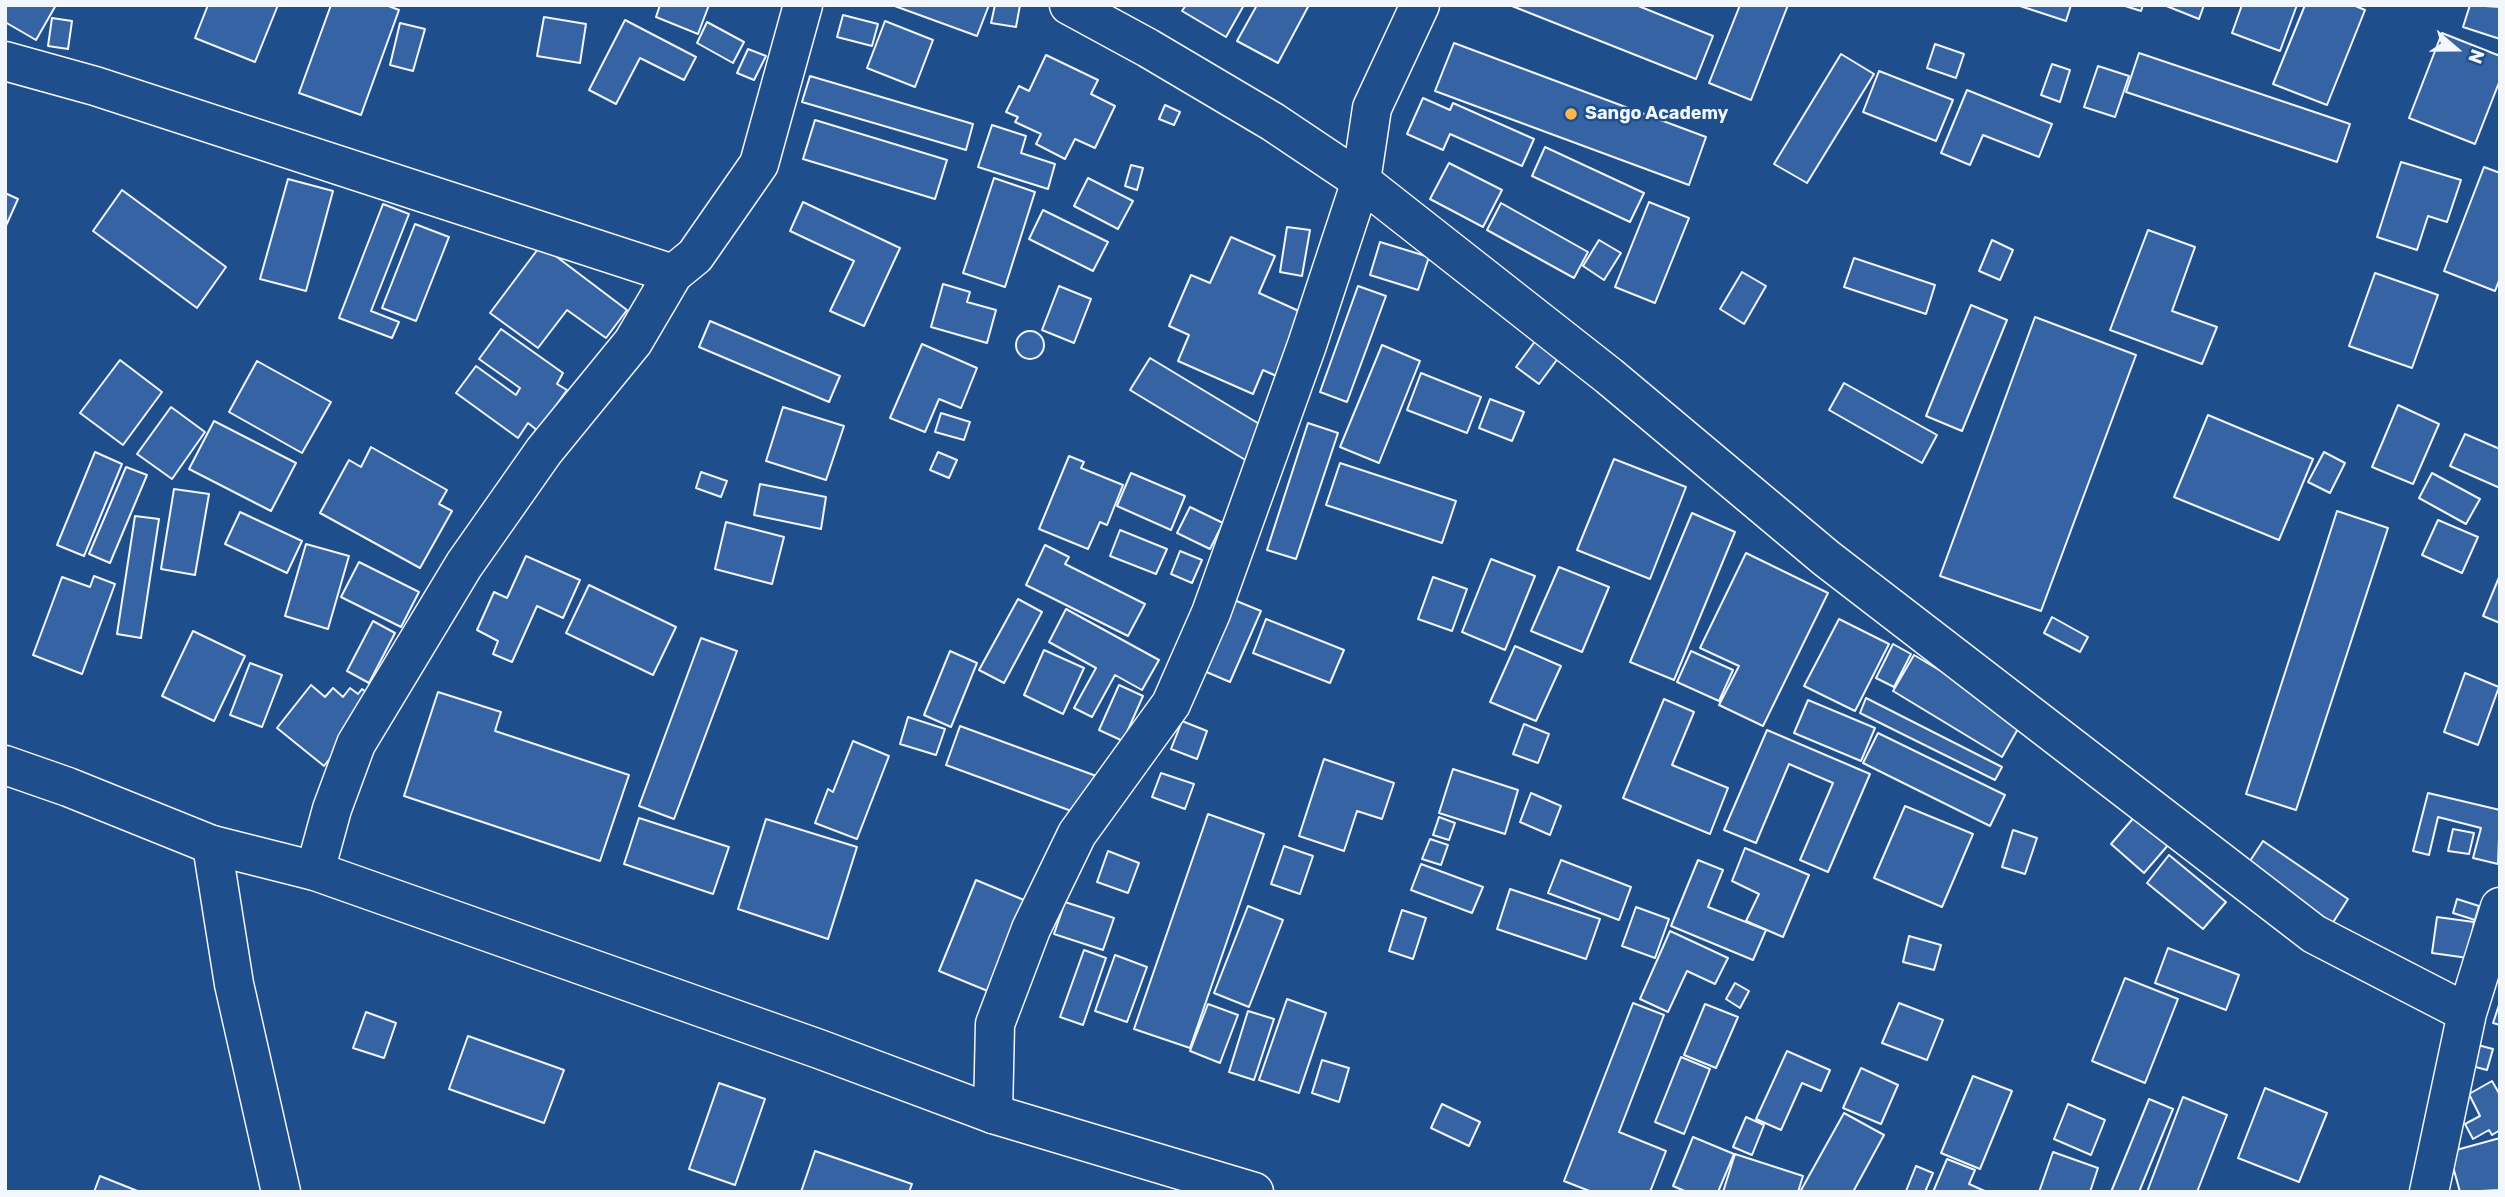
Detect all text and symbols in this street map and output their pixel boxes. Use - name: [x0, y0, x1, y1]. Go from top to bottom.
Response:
- north arrow: [2421, 14, 2491, 84]
- text: N: [2463, 46, 2489, 67]
- place label: Sango Academy: [1585, 103, 1728, 125]
- marker: Sango Academy: [1563, 106, 1579, 122]

